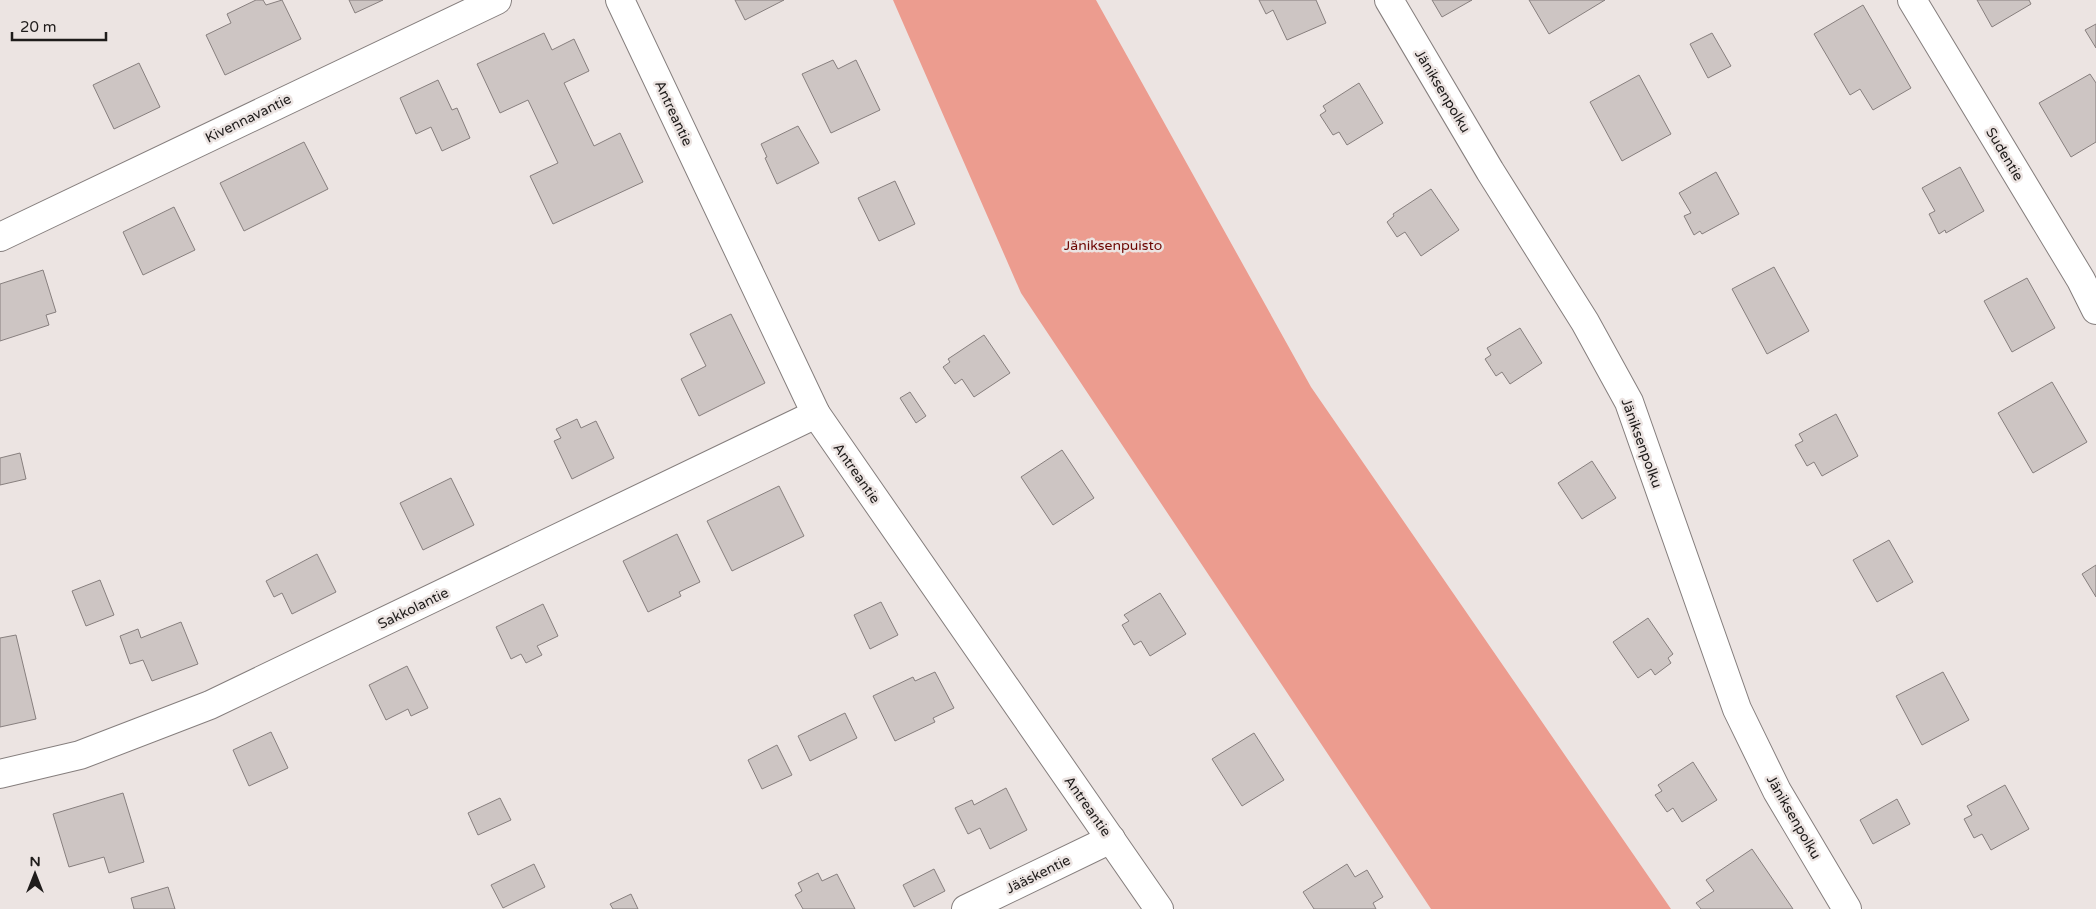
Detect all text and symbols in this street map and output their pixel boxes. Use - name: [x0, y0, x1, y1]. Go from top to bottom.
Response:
- scale bar: [12, 10, 106, 42]
- text: 20 m: [20, 18, 57, 36]
- street label: Jäniksenpolku: [1411, 47, 1474, 136]
- street label: Antreantie: [651, 78, 696, 149]
- street label: Kivennavantie: [203, 90, 294, 147]
- street label: Sudentie: [1982, 125, 2027, 184]
- park label: Jäniksenpuisto: [1064, 237, 1162, 254]
- street label: Jäniksenpolku: [1617, 396, 1666, 490]
- street label: Antreantie: [830, 440, 884, 507]
- street label: Sakkolantie: [375, 584, 451, 633]
- street label: Jäniksenpolku: [1763, 772, 1824, 862]
- street label: Antreantie: [1061, 773, 1115, 840]
- north arrow: [10, 849, 60, 899]
- street label: Jääskentie: [1003, 852, 1073, 897]
- text: N: [29, 853, 41, 870]

